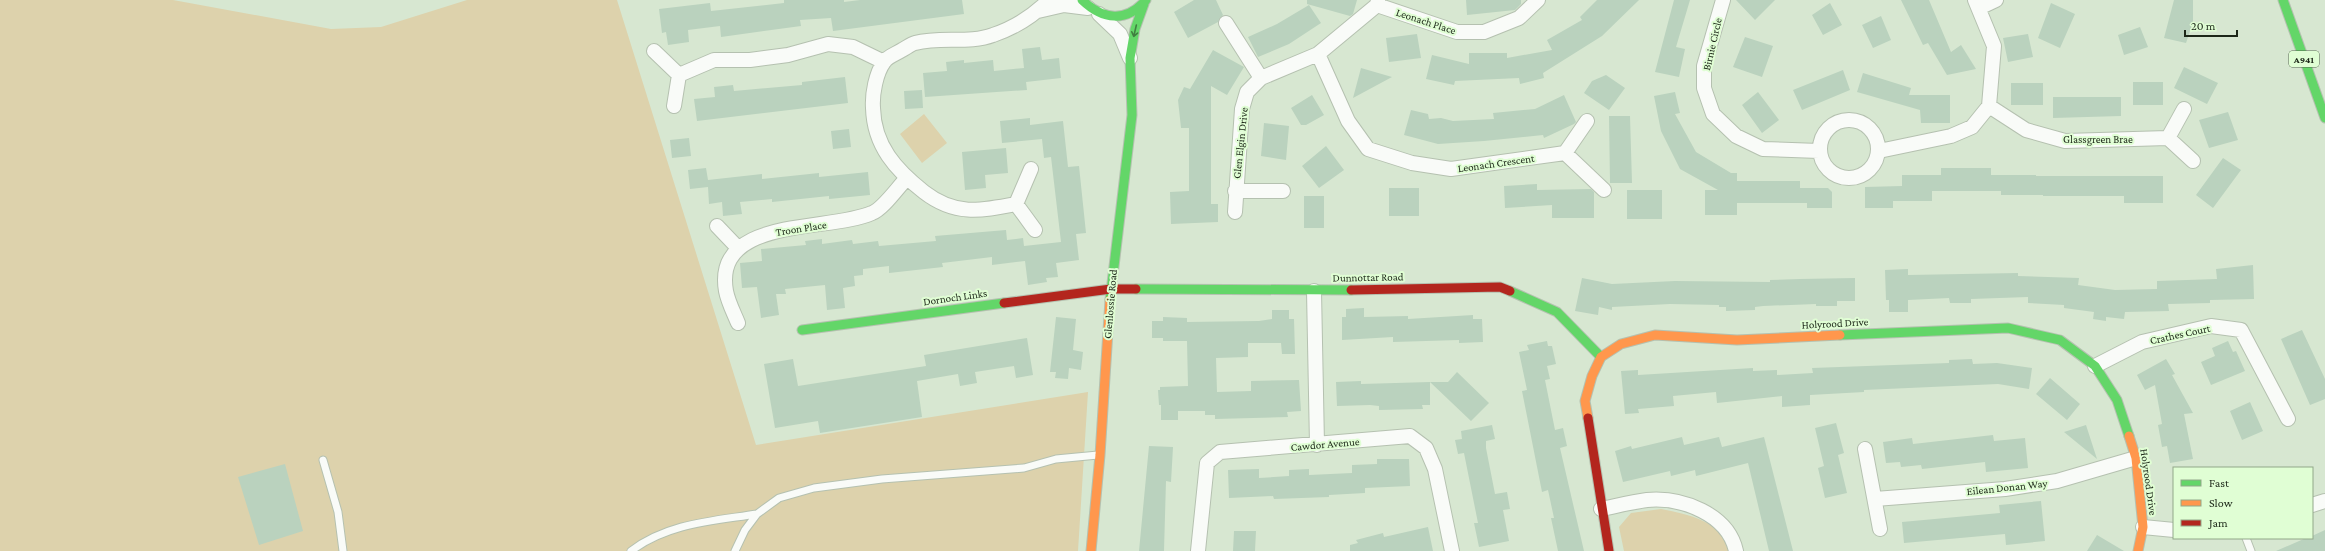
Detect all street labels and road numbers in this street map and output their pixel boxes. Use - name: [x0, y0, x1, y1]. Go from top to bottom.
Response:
- street label: Leonach Place: [1395, 6, 1458, 36]
- street label: Birnie Circle: [1700, 16, 1724, 72]
- road number: A941: [2289, 51, 2319, 67]
- street label: Glen Elgin Drive: [1230, 107, 1251, 179]
- street label: Glassgreen Brae: [2063, 133, 2133, 146]
- street label: Leonach Crescent: [1457, 152, 1536, 174]
- street label: Troon Place: [775, 218, 827, 238]
- street label: Glenlossie Road: [1101, 269, 1119, 339]
- street label: Dunnottar Road: [1332, 270, 1404, 284]
- street label: Dornoch Links: [922, 287, 988, 307]
- street label: Holyrood Drive: [1801, 315, 1869, 332]
- street label: Crathes Court: [2149, 322, 2212, 346]
- street label: Cawdor Avenue: [1290, 435, 1360, 453]
- street label: Holyrood Drive: [2137, 448, 2160, 516]
- street label: Eilean Donan Way: [1966, 477, 2049, 498]

